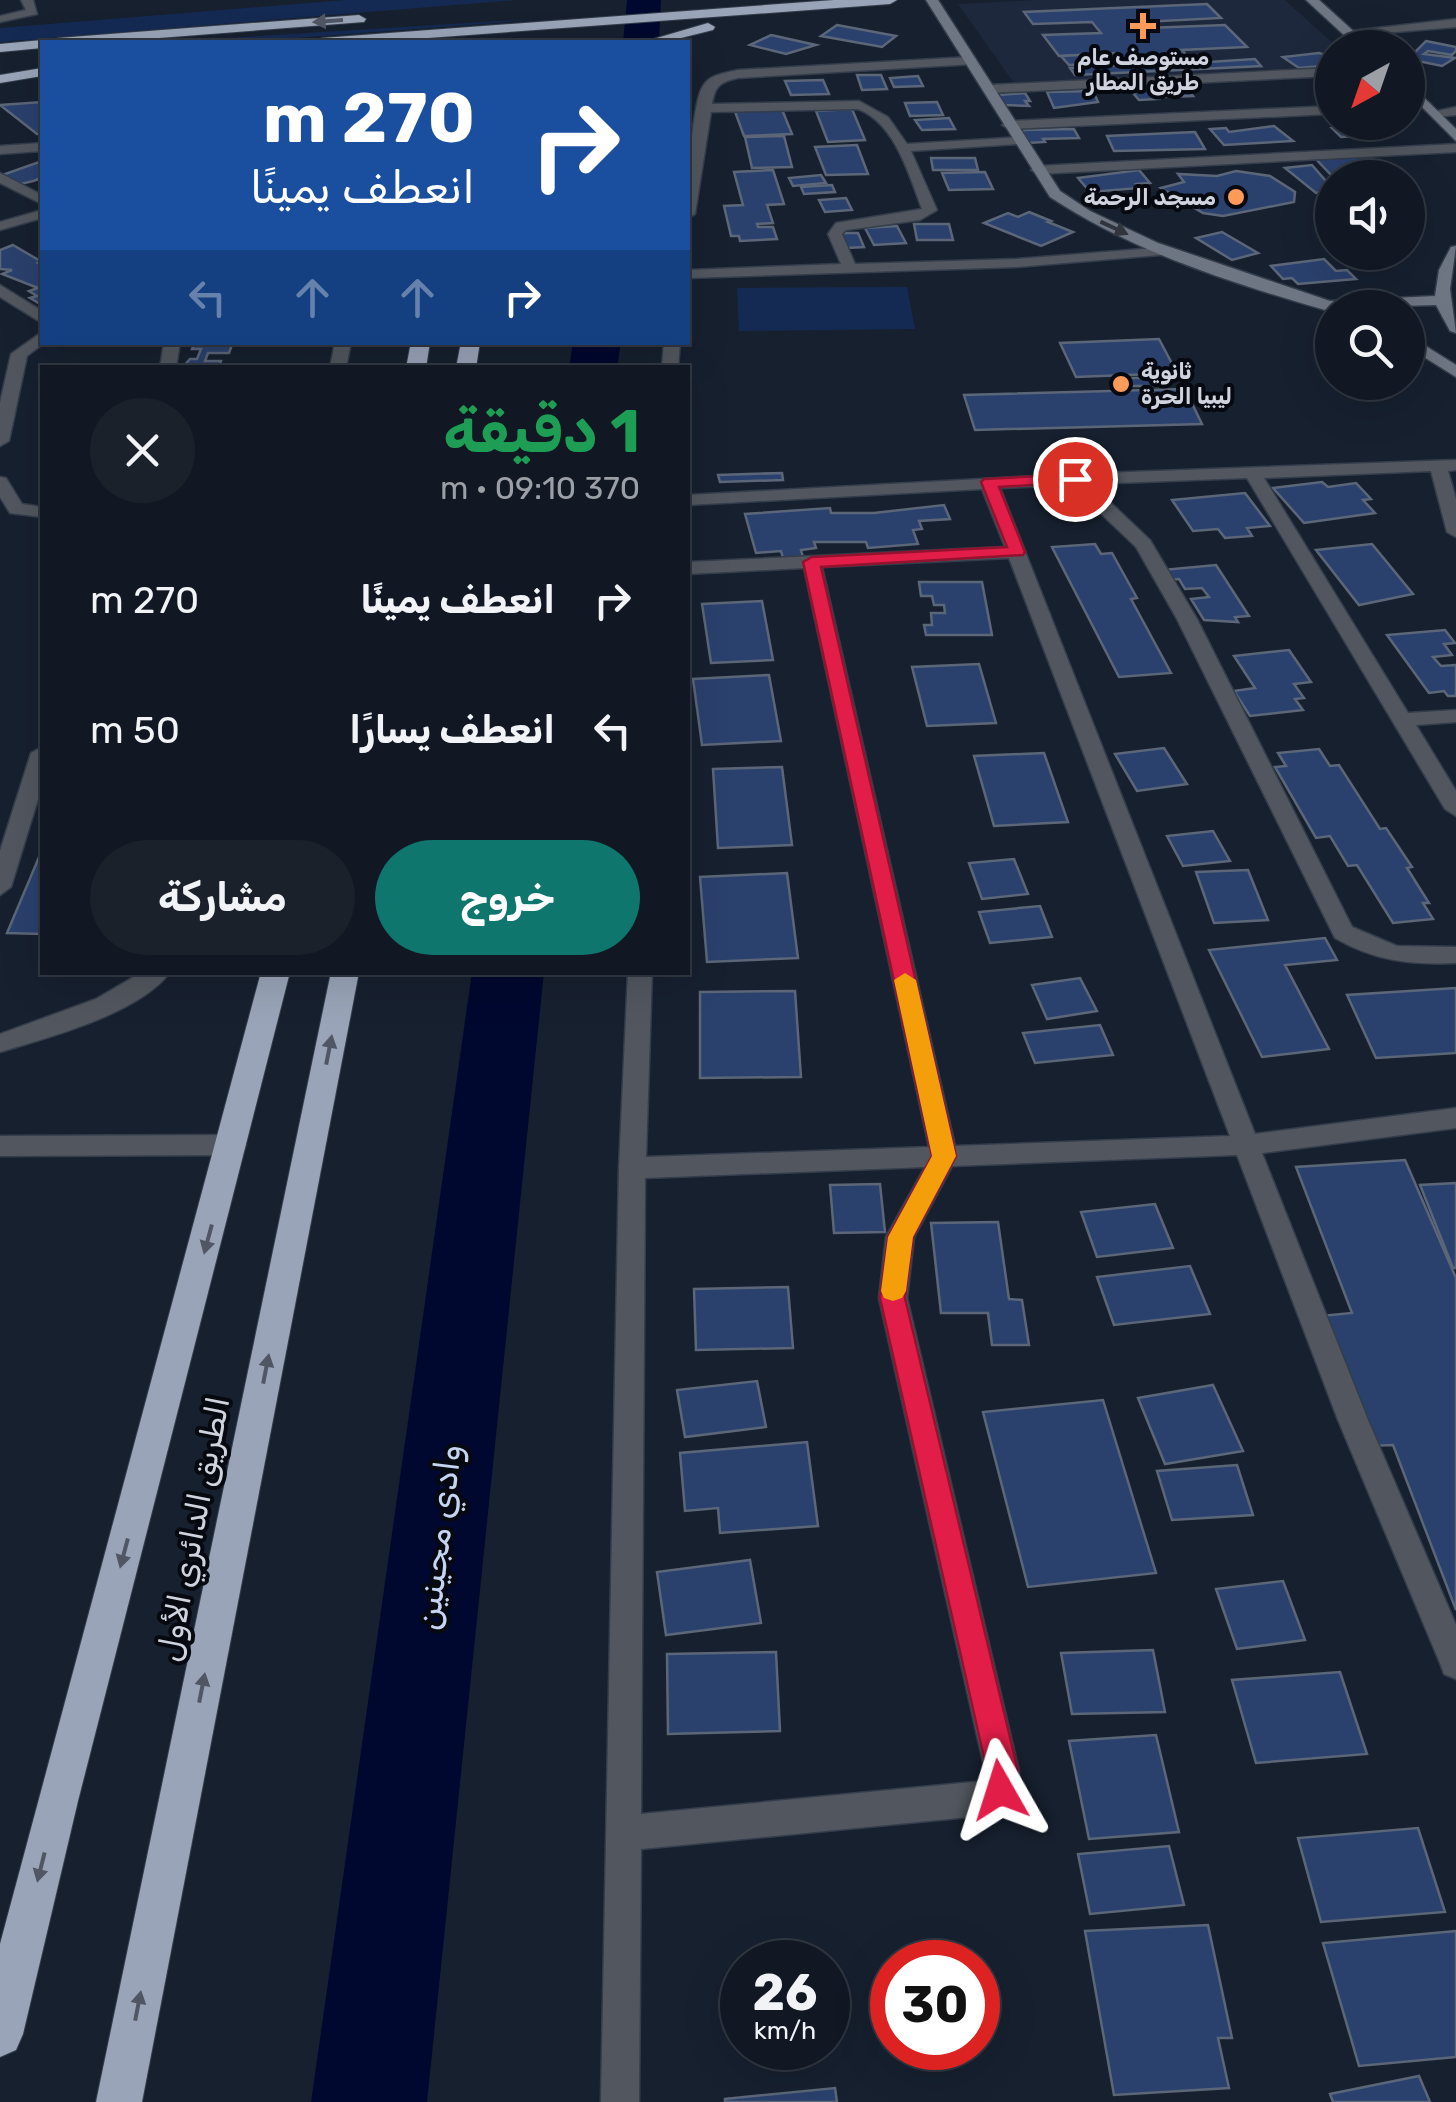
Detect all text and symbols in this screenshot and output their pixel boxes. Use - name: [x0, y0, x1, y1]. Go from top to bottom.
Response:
- one-way arrow: [312, 13, 344, 29]
- marker: مستوصف عام طريق المطار: [1130, 13, 1156, 39]
- north arrow: [1315, 30, 1425, 140]
- map controls: [1315, 30, 1425, 400]
- place label: مستوصف عام طريق المطار: [1077, 44, 1209, 96]
- text: 270 m: [263, 77, 475, 160]
- icon: right: [510, 80, 640, 210]
- button: sound: [1315, 160, 1425, 270]
- text: انعطف يمينًا: [250, 161, 475, 214]
- place label: مسجد الرحمة: [1084, 184, 1216, 211]
- marker: مسجد الرحمة: [1225, 186, 1247, 208]
- one-way arrow: [1100, 220, 1129, 237]
- icon: left: [180, 270, 235, 325]
- icon: ahead: [285, 270, 340, 325]
- icon: ahead: [390, 270, 445, 325]
- icon: right: [495, 270, 550, 325]
- button: search: [1315, 290, 1425, 400]
- place label: ثانوية ليبيا الحرة: [1141, 358, 1232, 410]
- marker: ثانوية ليبيا الحرة: [1110, 373, 1132, 395]
- text: 1 دقيقة: [443, 396, 640, 467]
- button: close: [90, 398, 195, 503]
- pin: [1033, 437, 1118, 522]
- icon: arrive: [1048, 452, 1103, 507]
- text: 370 m · 09:10: [440, 469, 640, 507]
- icon: right: [585, 573, 640, 628]
- text: 270 m: [90, 577, 199, 623]
- text: انعطف يمينًا: [360, 577, 555, 623]
- icon: left: [585, 703, 640, 758]
- text: 50 m: [90, 707, 180, 753]
- text: انعطف يسارًا: [349, 707, 555, 753]
- button: مشاركة: [90, 840, 355, 955]
- button: خروج: [375, 840, 640, 955]
- one-way arrow: [322, 1034, 338, 1065]
- one-way arrow: [200, 1224, 215, 1255]
- one-way arrow: [258, 1353, 274, 1384]
- street label: الطريق الدائري الأول: [149, 1393, 240, 1665]
- water label: وادي مجينين: [406, 1442, 473, 1633]
- one-way arrow: [115, 1538, 131, 1569]
- one-way arrow: [195, 1672, 211, 1703]
- position arrow: [948, 1738, 1052, 1842]
- one-way arrow: [33, 1852, 48, 1883]
- speed limit sign: 30: [870, 1940, 1000, 2070]
- text: 26: [752, 1963, 818, 2023]
- one-way arrow: [131, 1991, 147, 2022]
- text: km/h: [754, 2016, 816, 2045]

